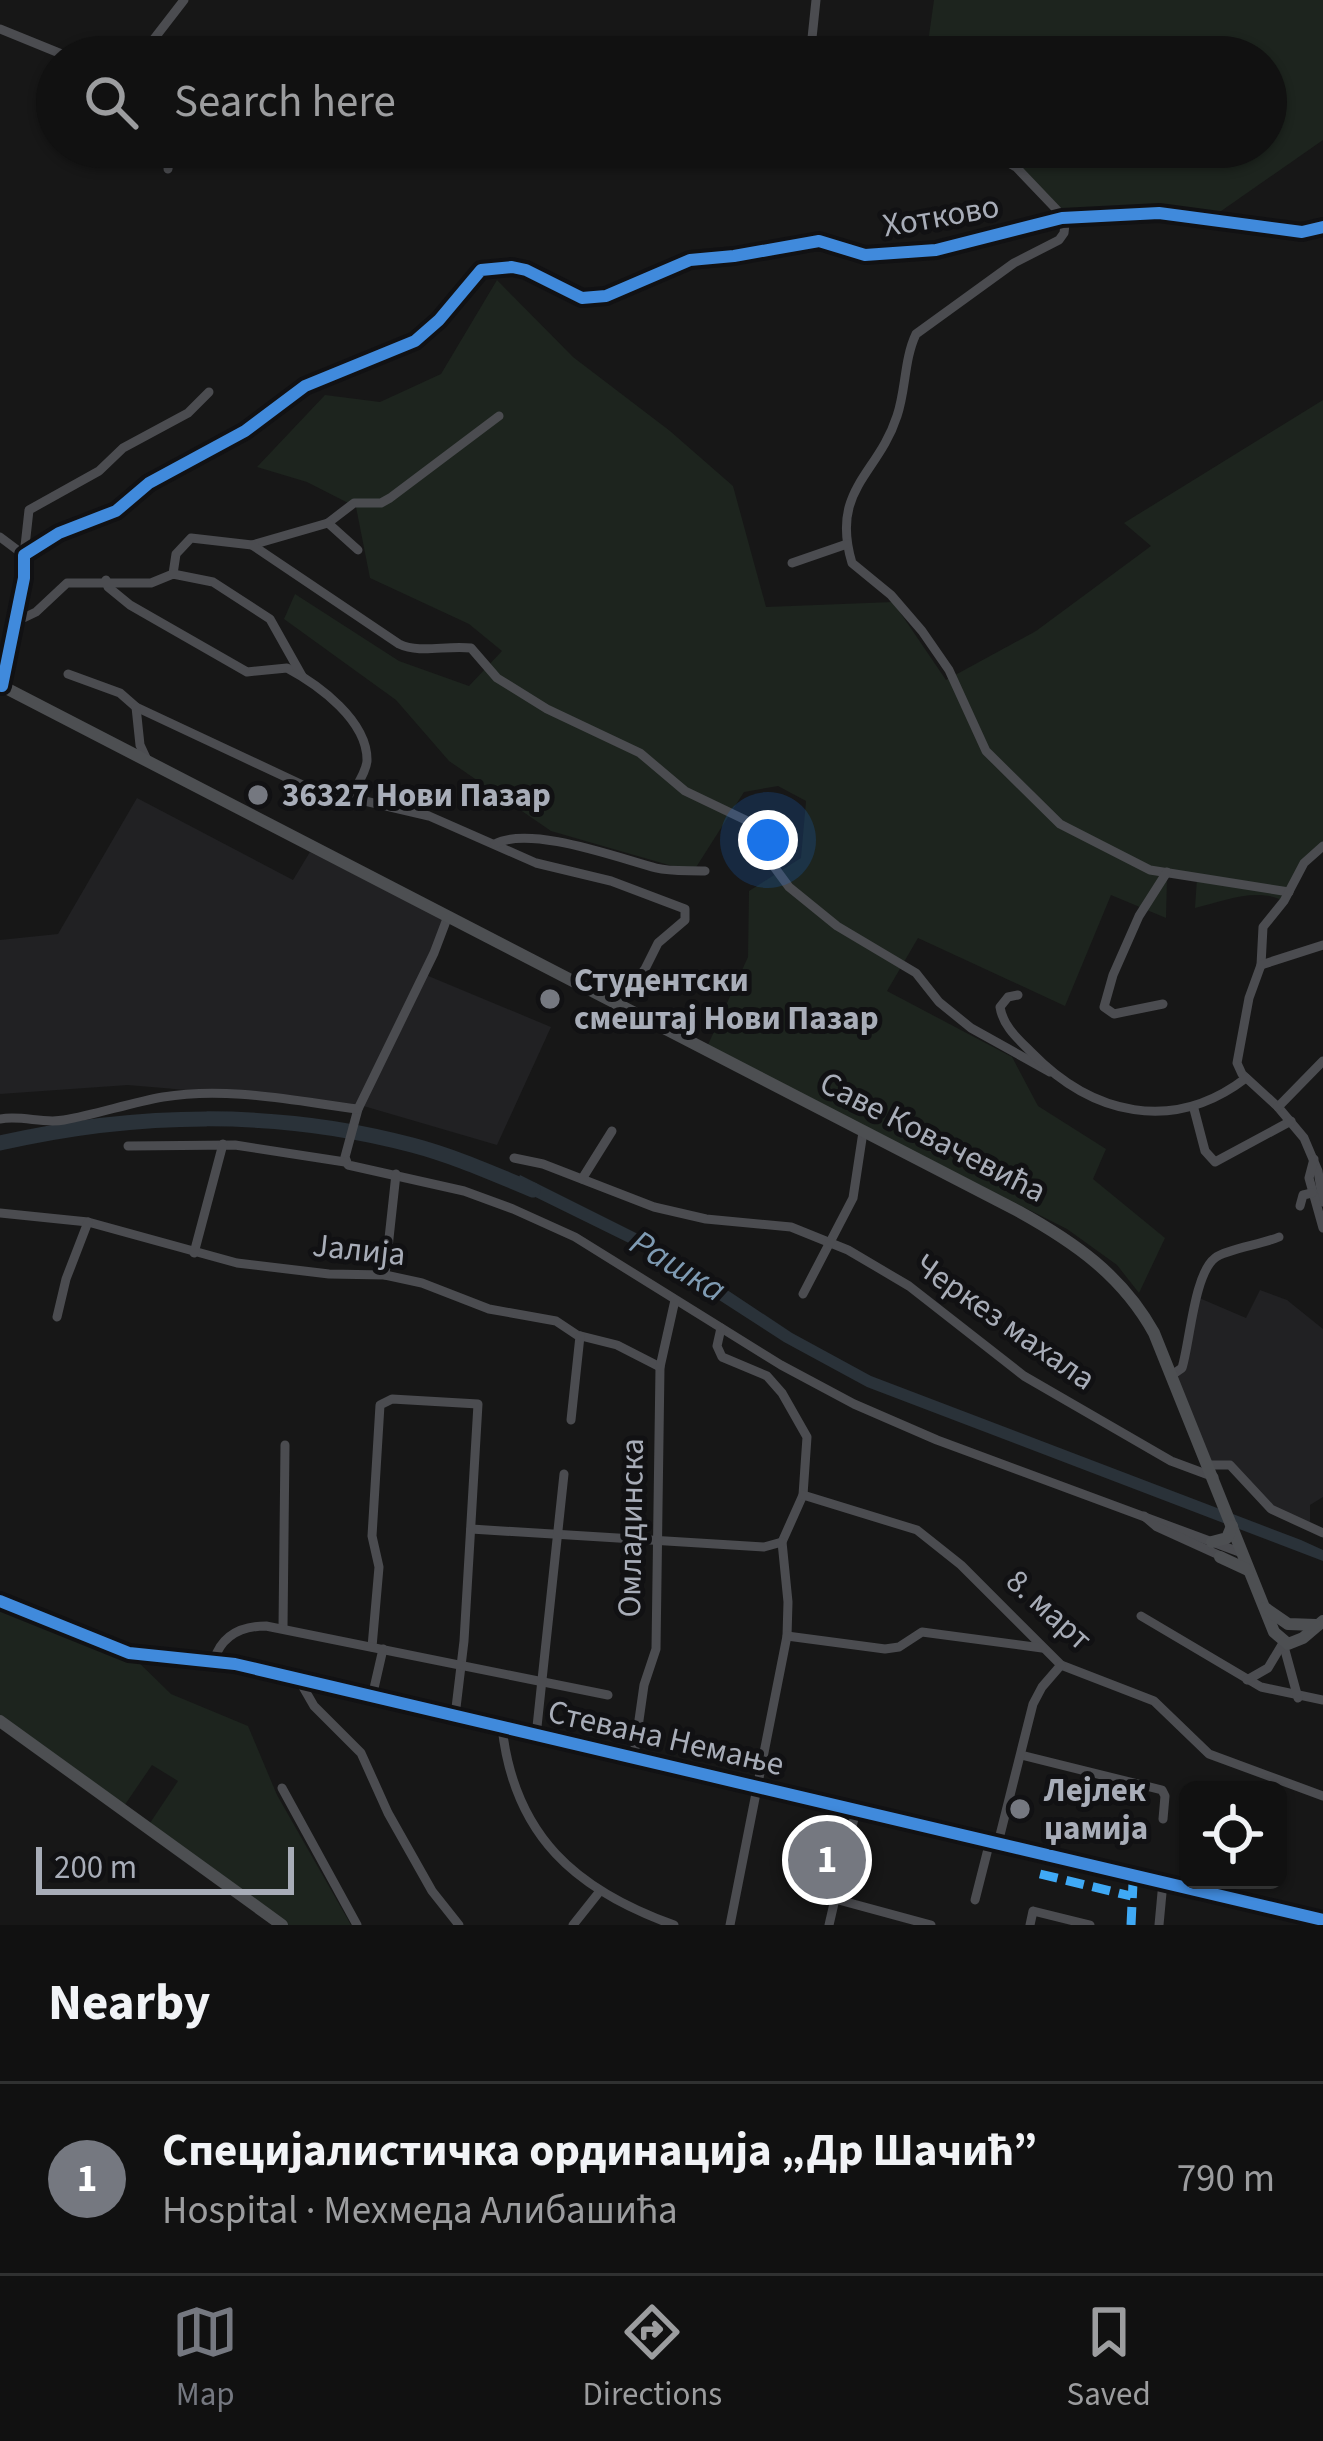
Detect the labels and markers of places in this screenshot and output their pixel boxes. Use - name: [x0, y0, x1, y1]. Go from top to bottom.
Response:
- place label: 36327 Нови Пазар: [282, 772, 551, 819]
- marker: 36327 Нови Пазар: [245, 782, 271, 808]
- place label: Студентски смештај Нови Пазар: [574, 957, 879, 1042]
- marker: Студентски смештај Нови Пазар: [537, 986, 563, 1012]
- place label: Лејлек џамија: [1043, 1767, 1148, 1852]
- marker: Лејлек џамија: [1007, 1796, 1033, 1822]
- pin: 1: [788, 1815, 866, 1905]

